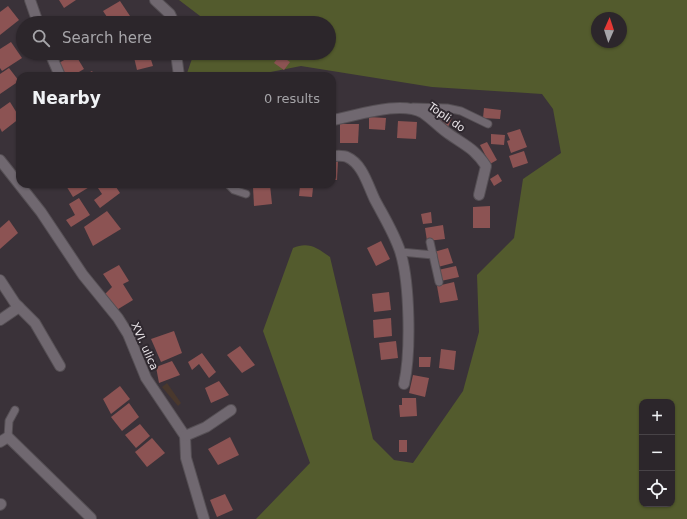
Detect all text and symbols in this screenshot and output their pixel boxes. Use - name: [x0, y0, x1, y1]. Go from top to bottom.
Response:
- north arrow: [591, 12, 627, 48]
- search box: [16, 16, 336, 60]
- icon: search: [30, 27, 52, 49]
- text: Search here: [62, 29, 152, 47]
- text: Nearby: [32, 88, 101, 108]
- text: 0 results: [264, 91, 320, 106]
- street label: Topli do: [425, 99, 468, 135]
- street label: XVI. ulica: [128, 320, 161, 372]
- map controls: [639, 399, 675, 507]
- button: +: [639, 399, 675, 435]
- button: −: [639, 435, 675, 471]
- button: locate: [639, 471, 675, 507]

